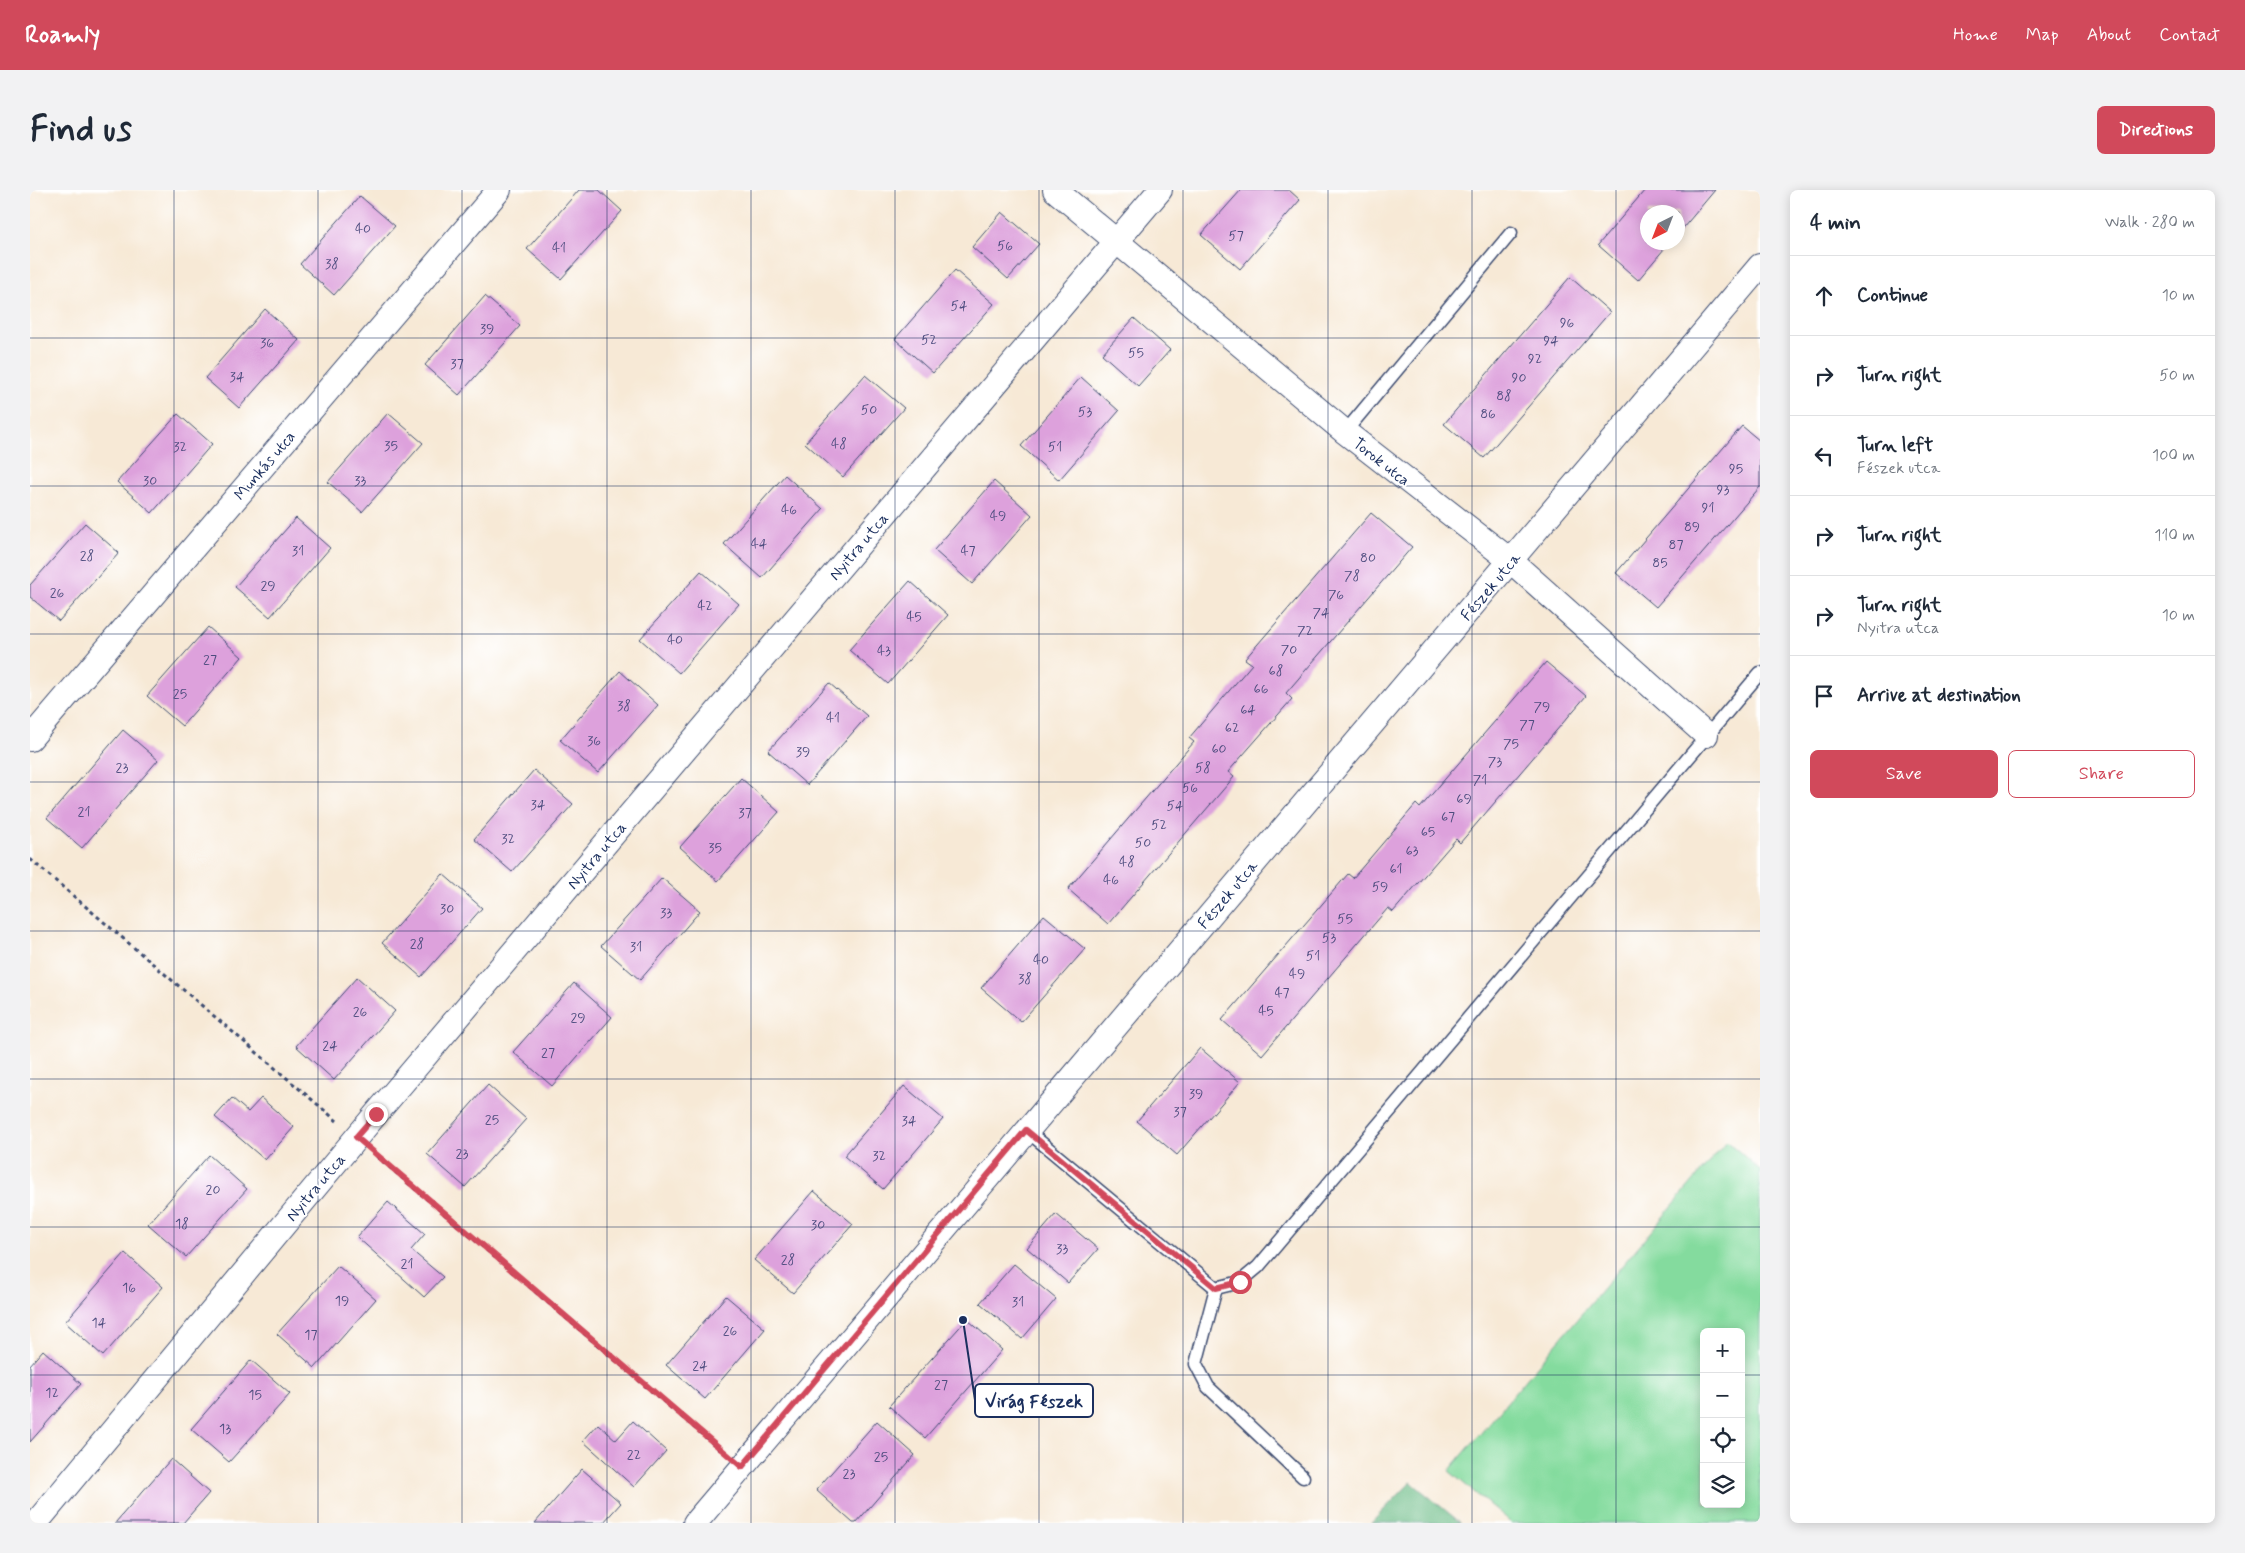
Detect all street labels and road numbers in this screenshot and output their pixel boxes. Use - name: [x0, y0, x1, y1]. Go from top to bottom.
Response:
- street label: Munkás utca: [230, 427, 301, 505]
- street label: Torok utca: [1348, 433, 1414, 491]
- street label: Nyitra utca: [825, 509, 894, 585]
- street label: Fészek utca: [1456, 548, 1526, 626]
- street label: Nyitra utca: [563, 818, 632, 894]
- street label: Fészek utca: [1193, 856, 1263, 934]
- street label: Nyitra utca: [282, 1150, 351, 1226]

